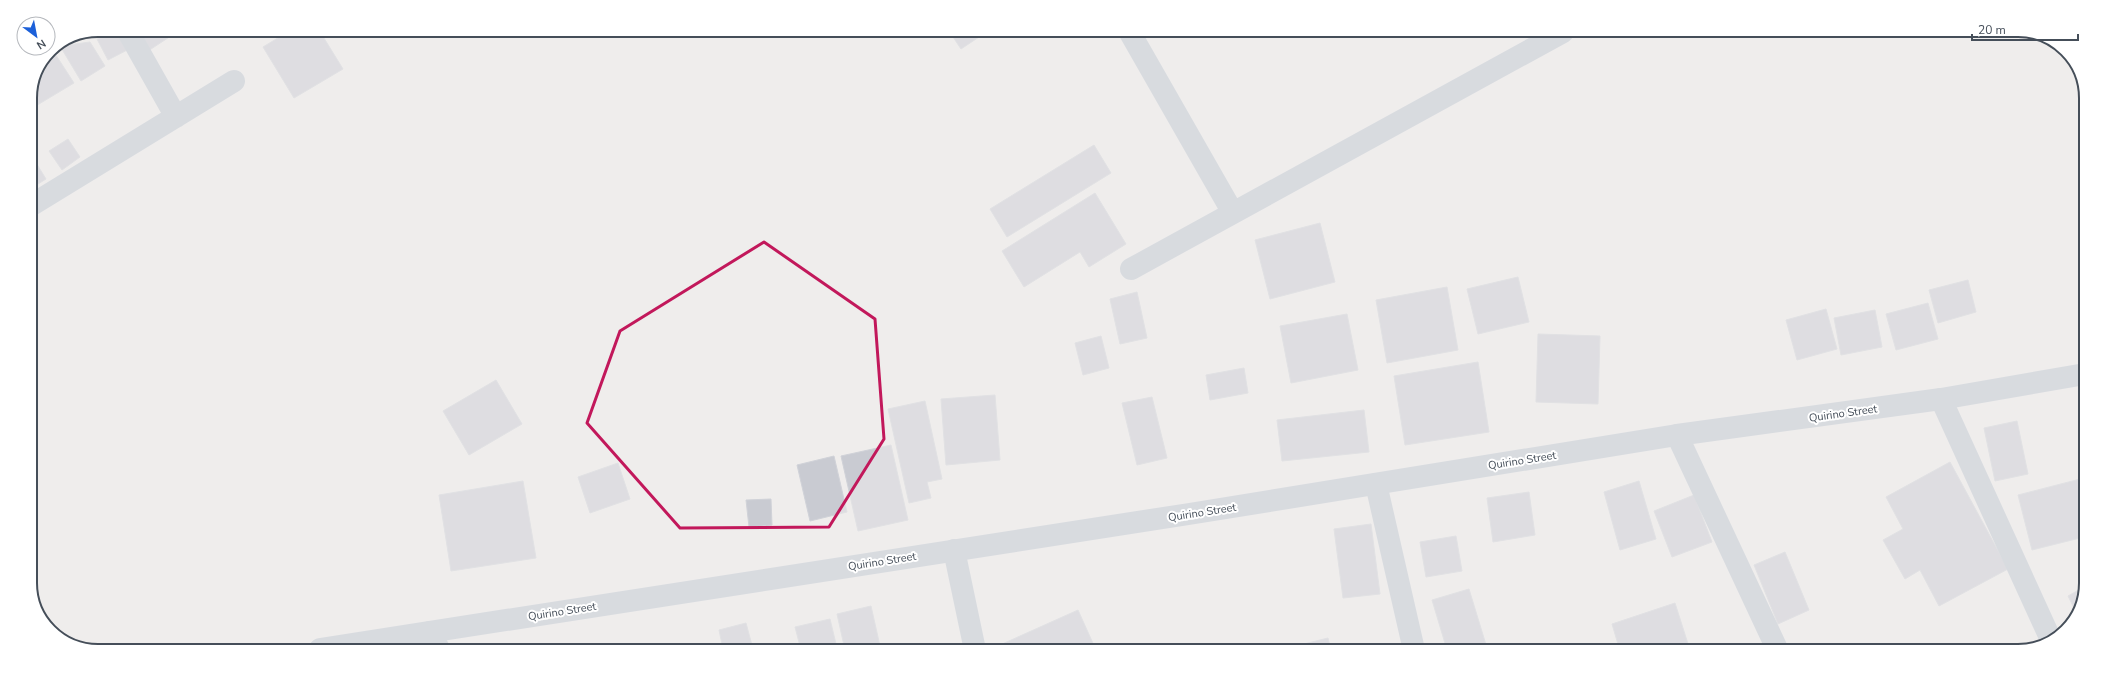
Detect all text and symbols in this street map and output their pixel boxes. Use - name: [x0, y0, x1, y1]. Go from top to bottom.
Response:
- north arrow: [16, 16, 56, 56]
- scale bar: [1972, 16, 2078, 42]
- text: 20 m: [1978, 22, 2006, 38]
- text: N: [34, 36, 49, 53]
- street label: Quirino Street: [1808, 401, 1878, 426]
- street label: Quirino Street: [1487, 448, 1557, 473]
- street label: Quirino Street: [1167, 500, 1237, 525]
- street label: Quirino Street: [847, 549, 917, 574]
- street label: Quirino Street: [527, 599, 597, 624]

